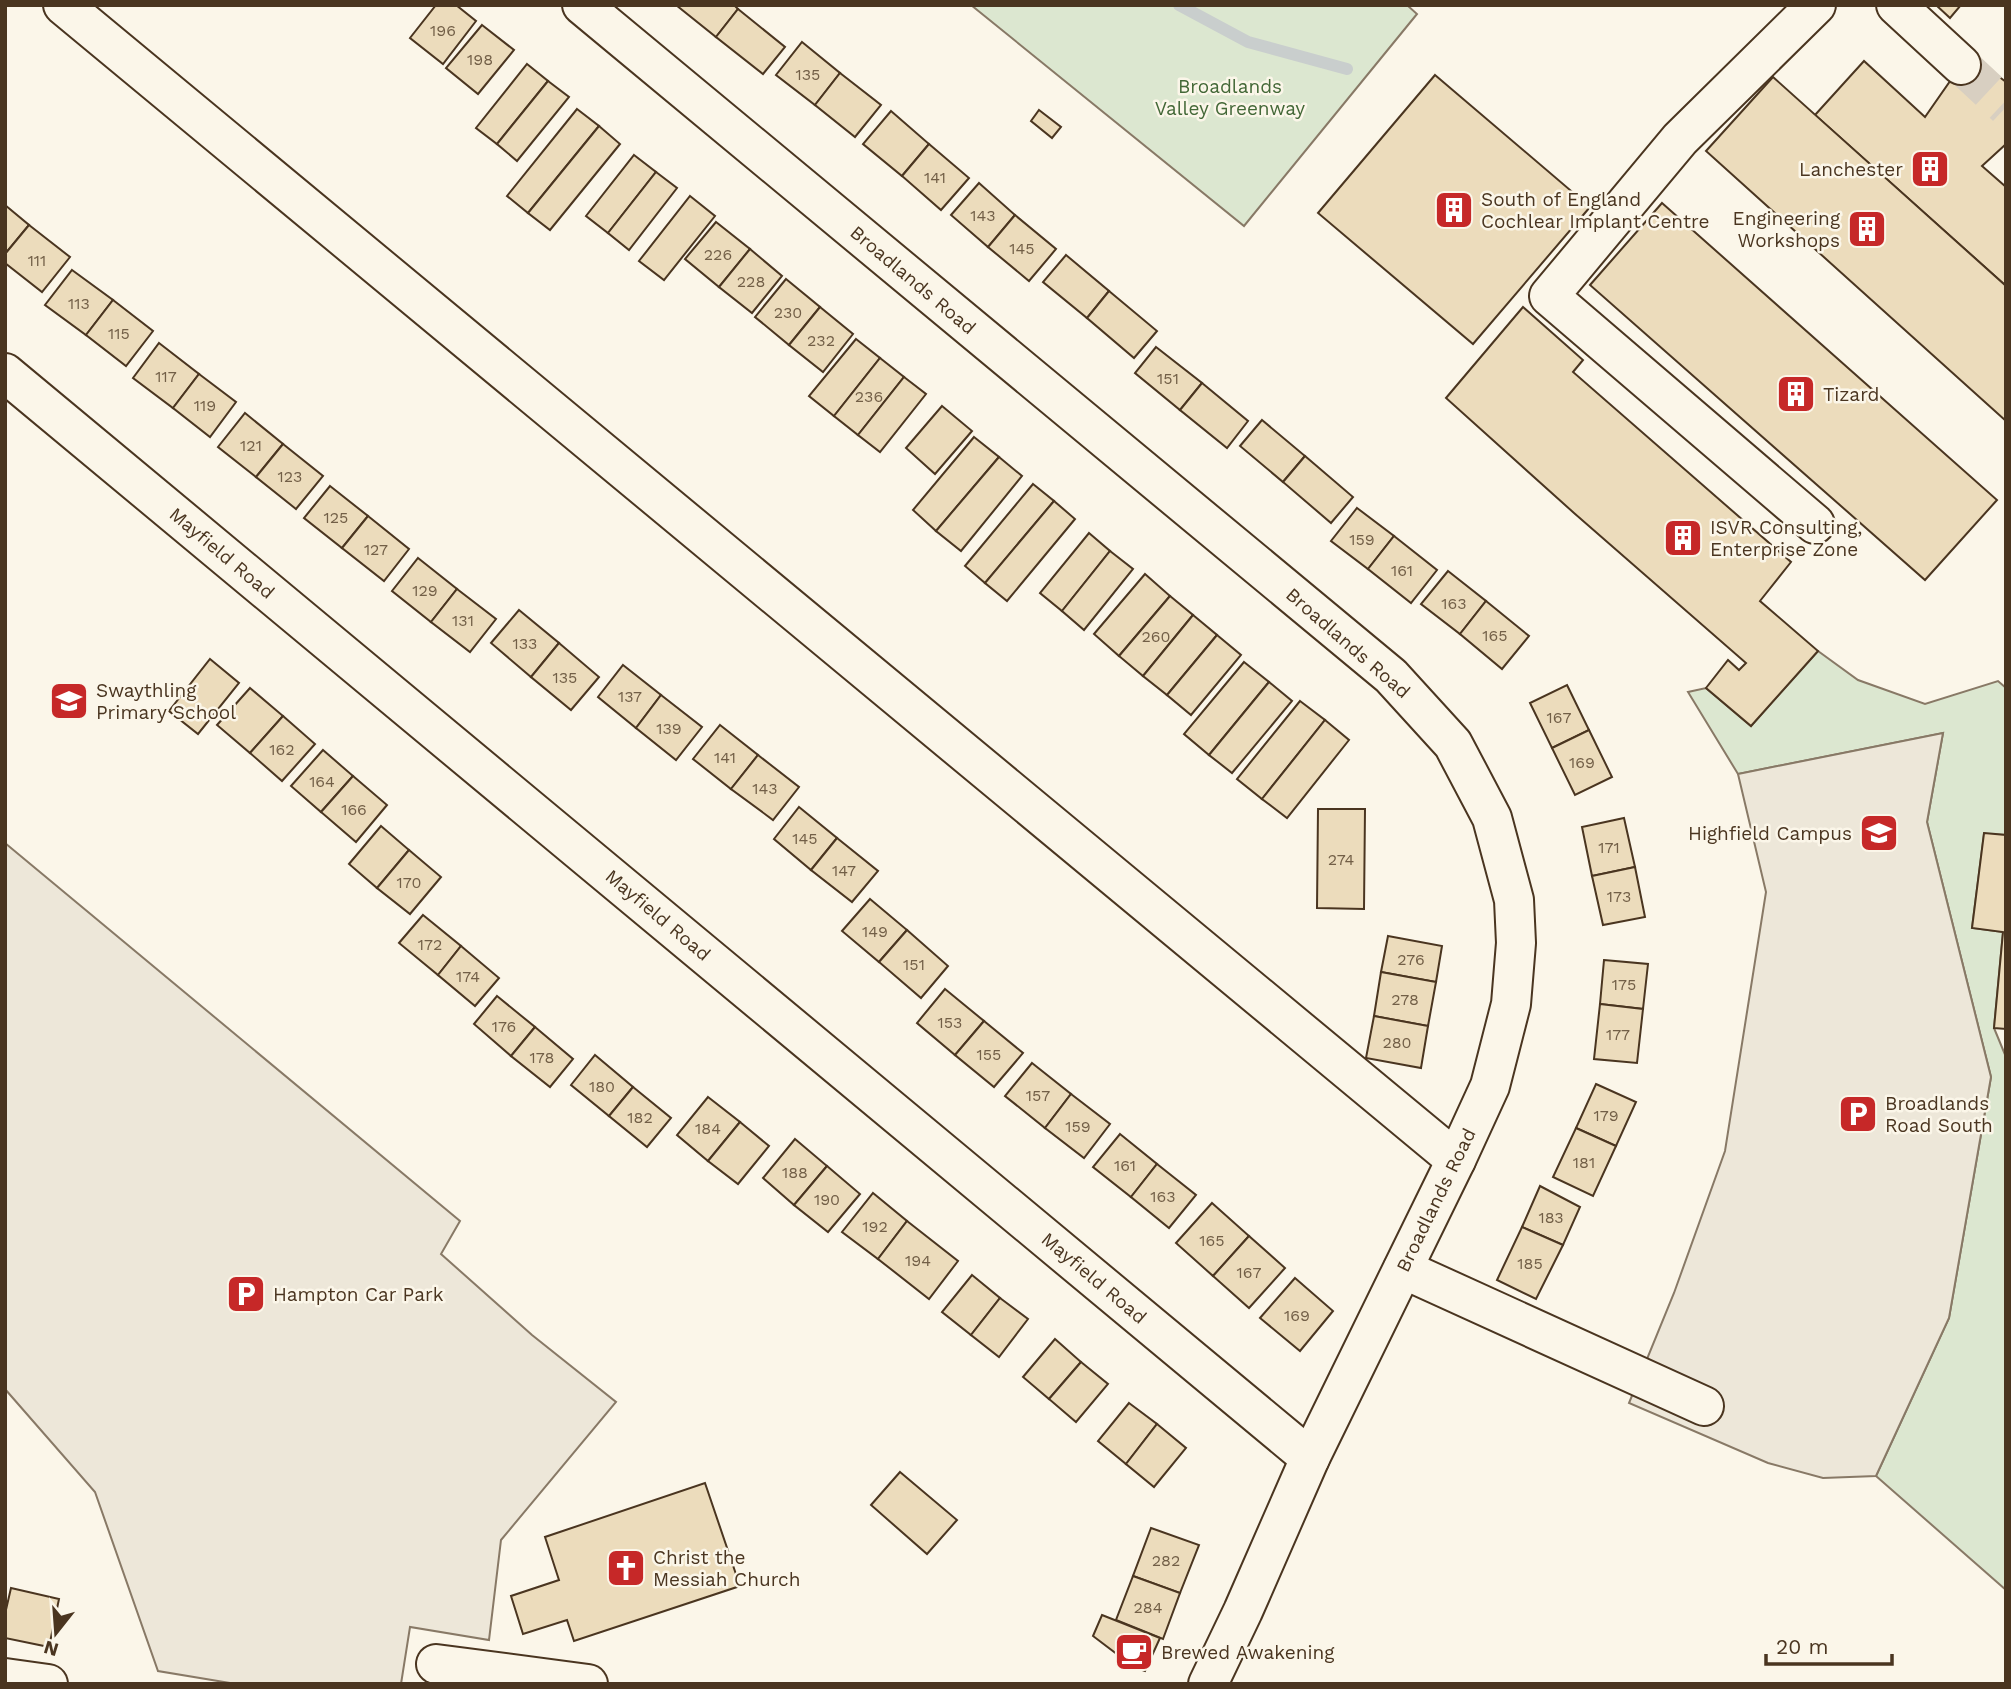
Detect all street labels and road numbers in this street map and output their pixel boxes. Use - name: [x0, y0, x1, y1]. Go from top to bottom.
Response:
- street label: Broadlands Road: [845, 221, 981, 339]
- street label: Mayfield Road: [165, 502, 279, 604]
- street label: Broadlands Road: [1281, 583, 1415, 703]
- street label: Mayfield Road: [601, 864, 715, 966]
- street label: Broadlands Road: [1391, 1124, 1481, 1276]
- street label: Mayfield Road: [1037, 1227, 1151, 1329]

